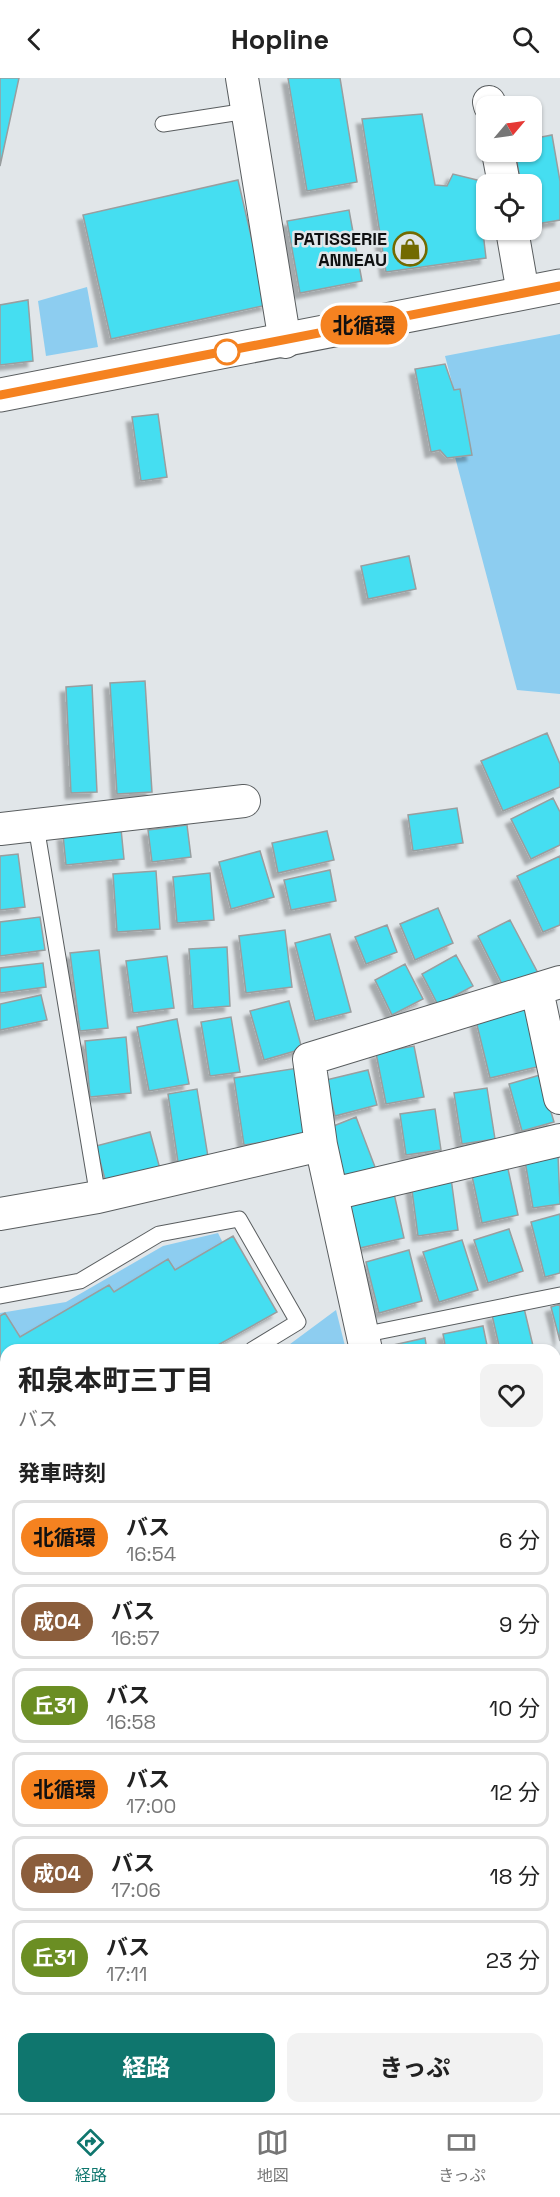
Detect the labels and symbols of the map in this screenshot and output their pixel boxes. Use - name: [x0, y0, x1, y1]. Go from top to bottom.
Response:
- north arrow: [476, 96, 542, 162]
- place label: PATISSERIE ANNEAU: [294, 227, 387, 271]
- shop icon: PATISSERIE ANNEAU: [392, 231, 428, 267]
- line badge: 北循環: [330, 306, 398, 344]
- unlabelled marker: [214, 339, 240, 365]

